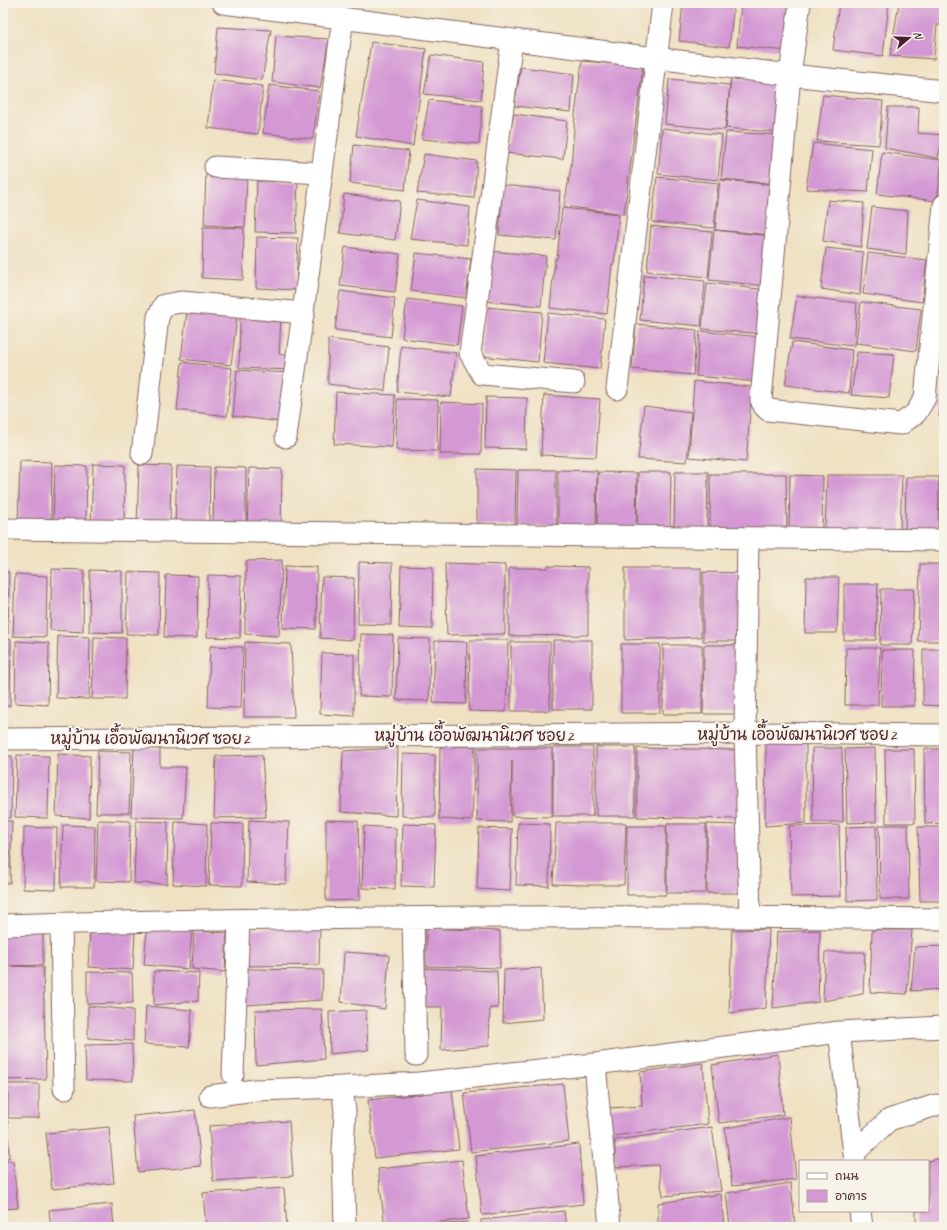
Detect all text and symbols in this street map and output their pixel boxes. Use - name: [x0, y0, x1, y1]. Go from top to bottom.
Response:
- north arrow: [889, 18, 929, 58]
- text: N: [911, 29, 927, 42]
- street label: หมู่บ้าน เอื้อพัฒนานิเวศ ซอย2: [698, 719, 898, 747]
- street label: หมู่บ้าน เอื้อพัฒนานิเวศ ซอย2: [375, 720, 575, 748]
- street label: หมู่บ้าน เอื้อพัฒนานิเวศ ซอย2: [51, 723, 251, 751]
- legend: [799, 1160, 929, 1212]
- text: ถนน: [835, 1168, 859, 1184]
- text: อาคาร: [835, 1188, 867, 1204]

